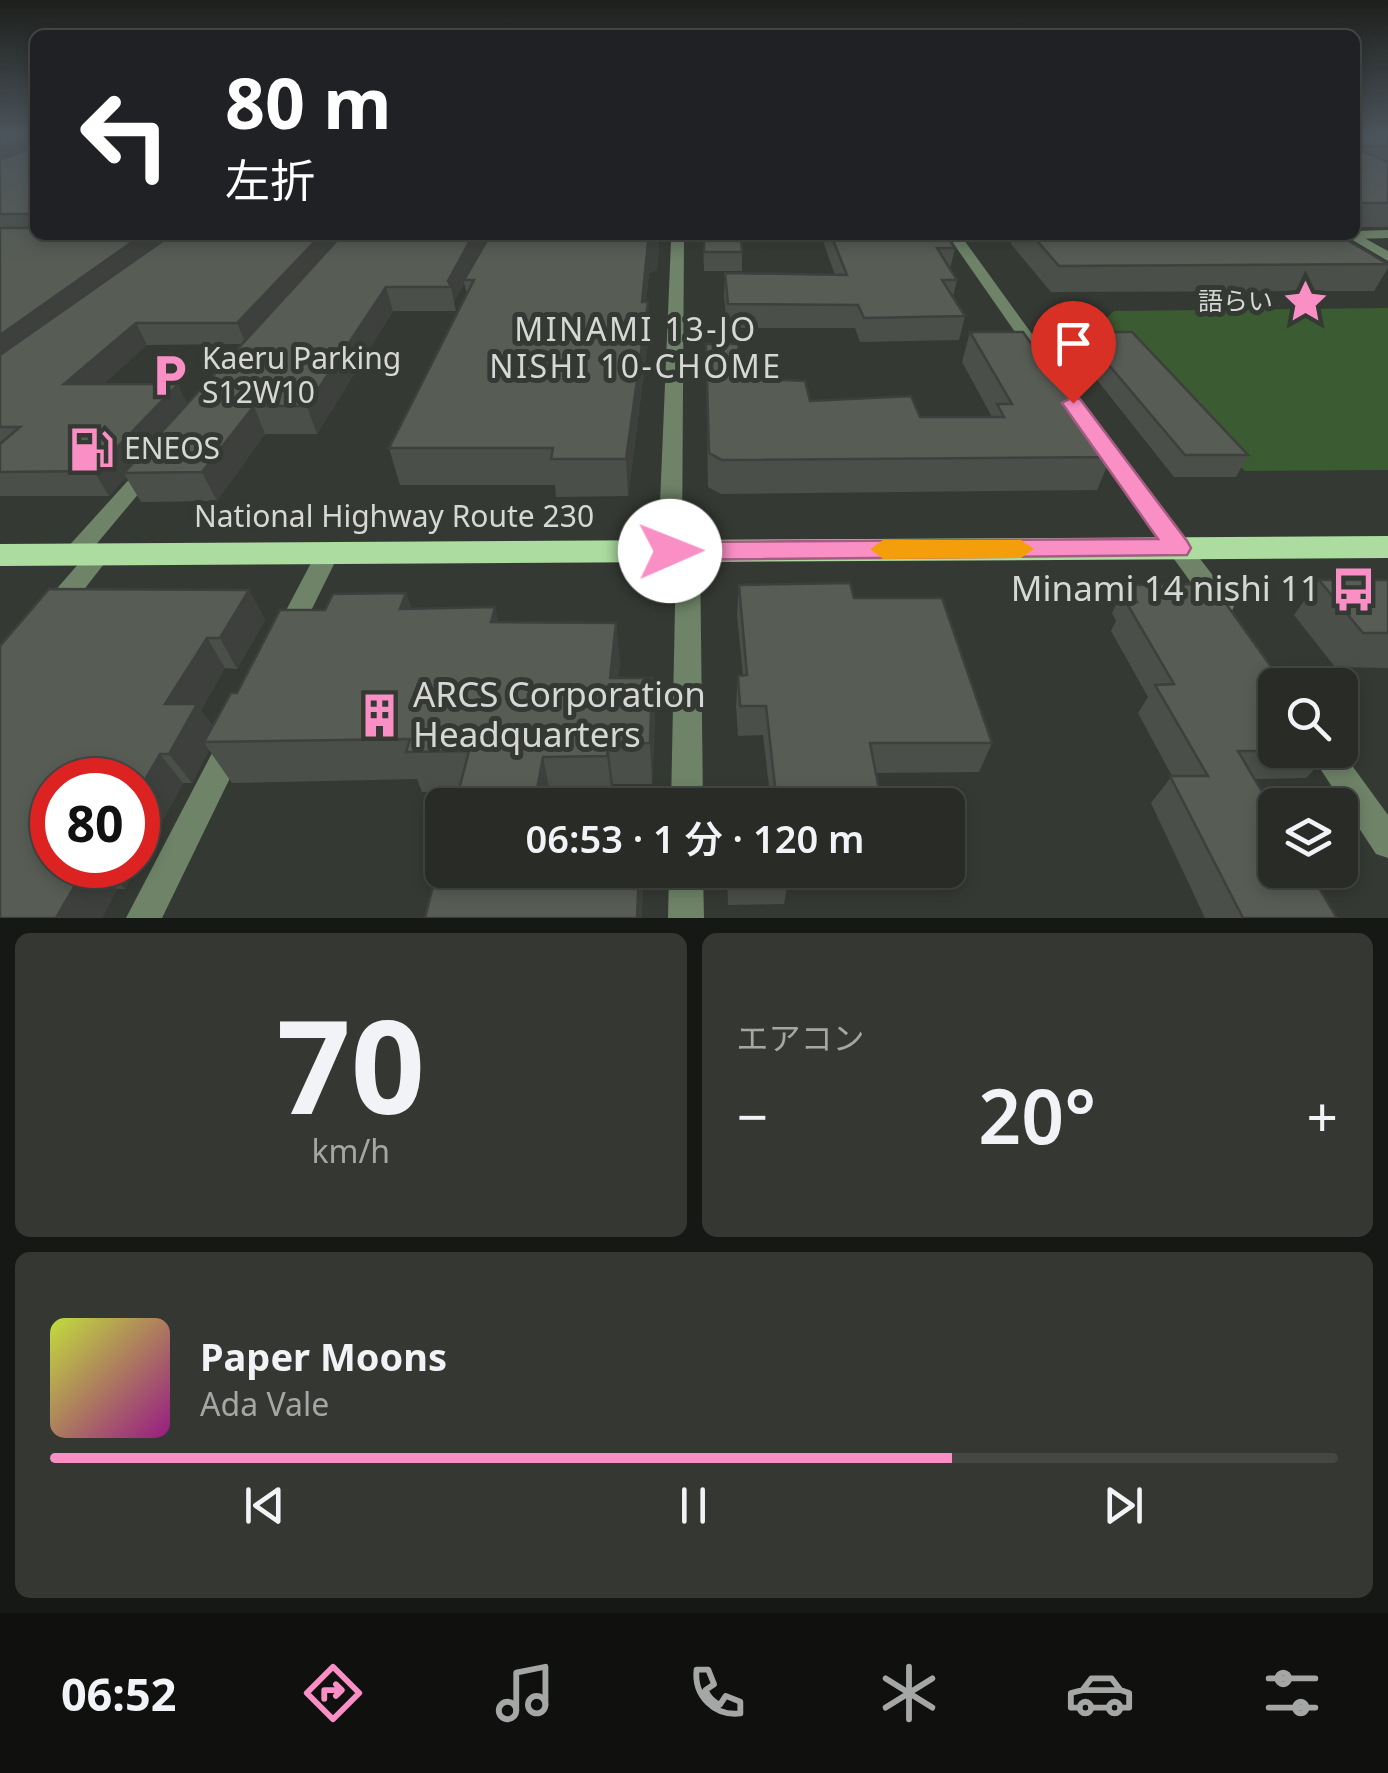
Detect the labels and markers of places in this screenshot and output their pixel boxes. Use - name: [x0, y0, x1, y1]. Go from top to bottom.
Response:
- place icon: 語らい: [1282, 277, 1330, 325]
- place label: 語らい: [1198, 283, 1273, 317]
- pin: [1031, 301, 1116, 404]
- place label: Kaeru Parking S12W10: [202, 337, 401, 412]
- parking icon: Kaeru Parking S12W10: [145, 352, 193, 400]
- fuel station icon: ENEOS: [67, 425, 115, 473]
- place label: ENEOS: [124, 427, 220, 468]
- place label: Minami 14 nishi 11: [1011, 564, 1320, 611]
- bus stop icon: Minami 14 nishi 11: [1329, 565, 1377, 613]
- place label: ARCS Corporation Headquarters: [413, 670, 706, 757]
- building icon: ARCS Corporation Headquarters: [356, 691, 404, 739]

